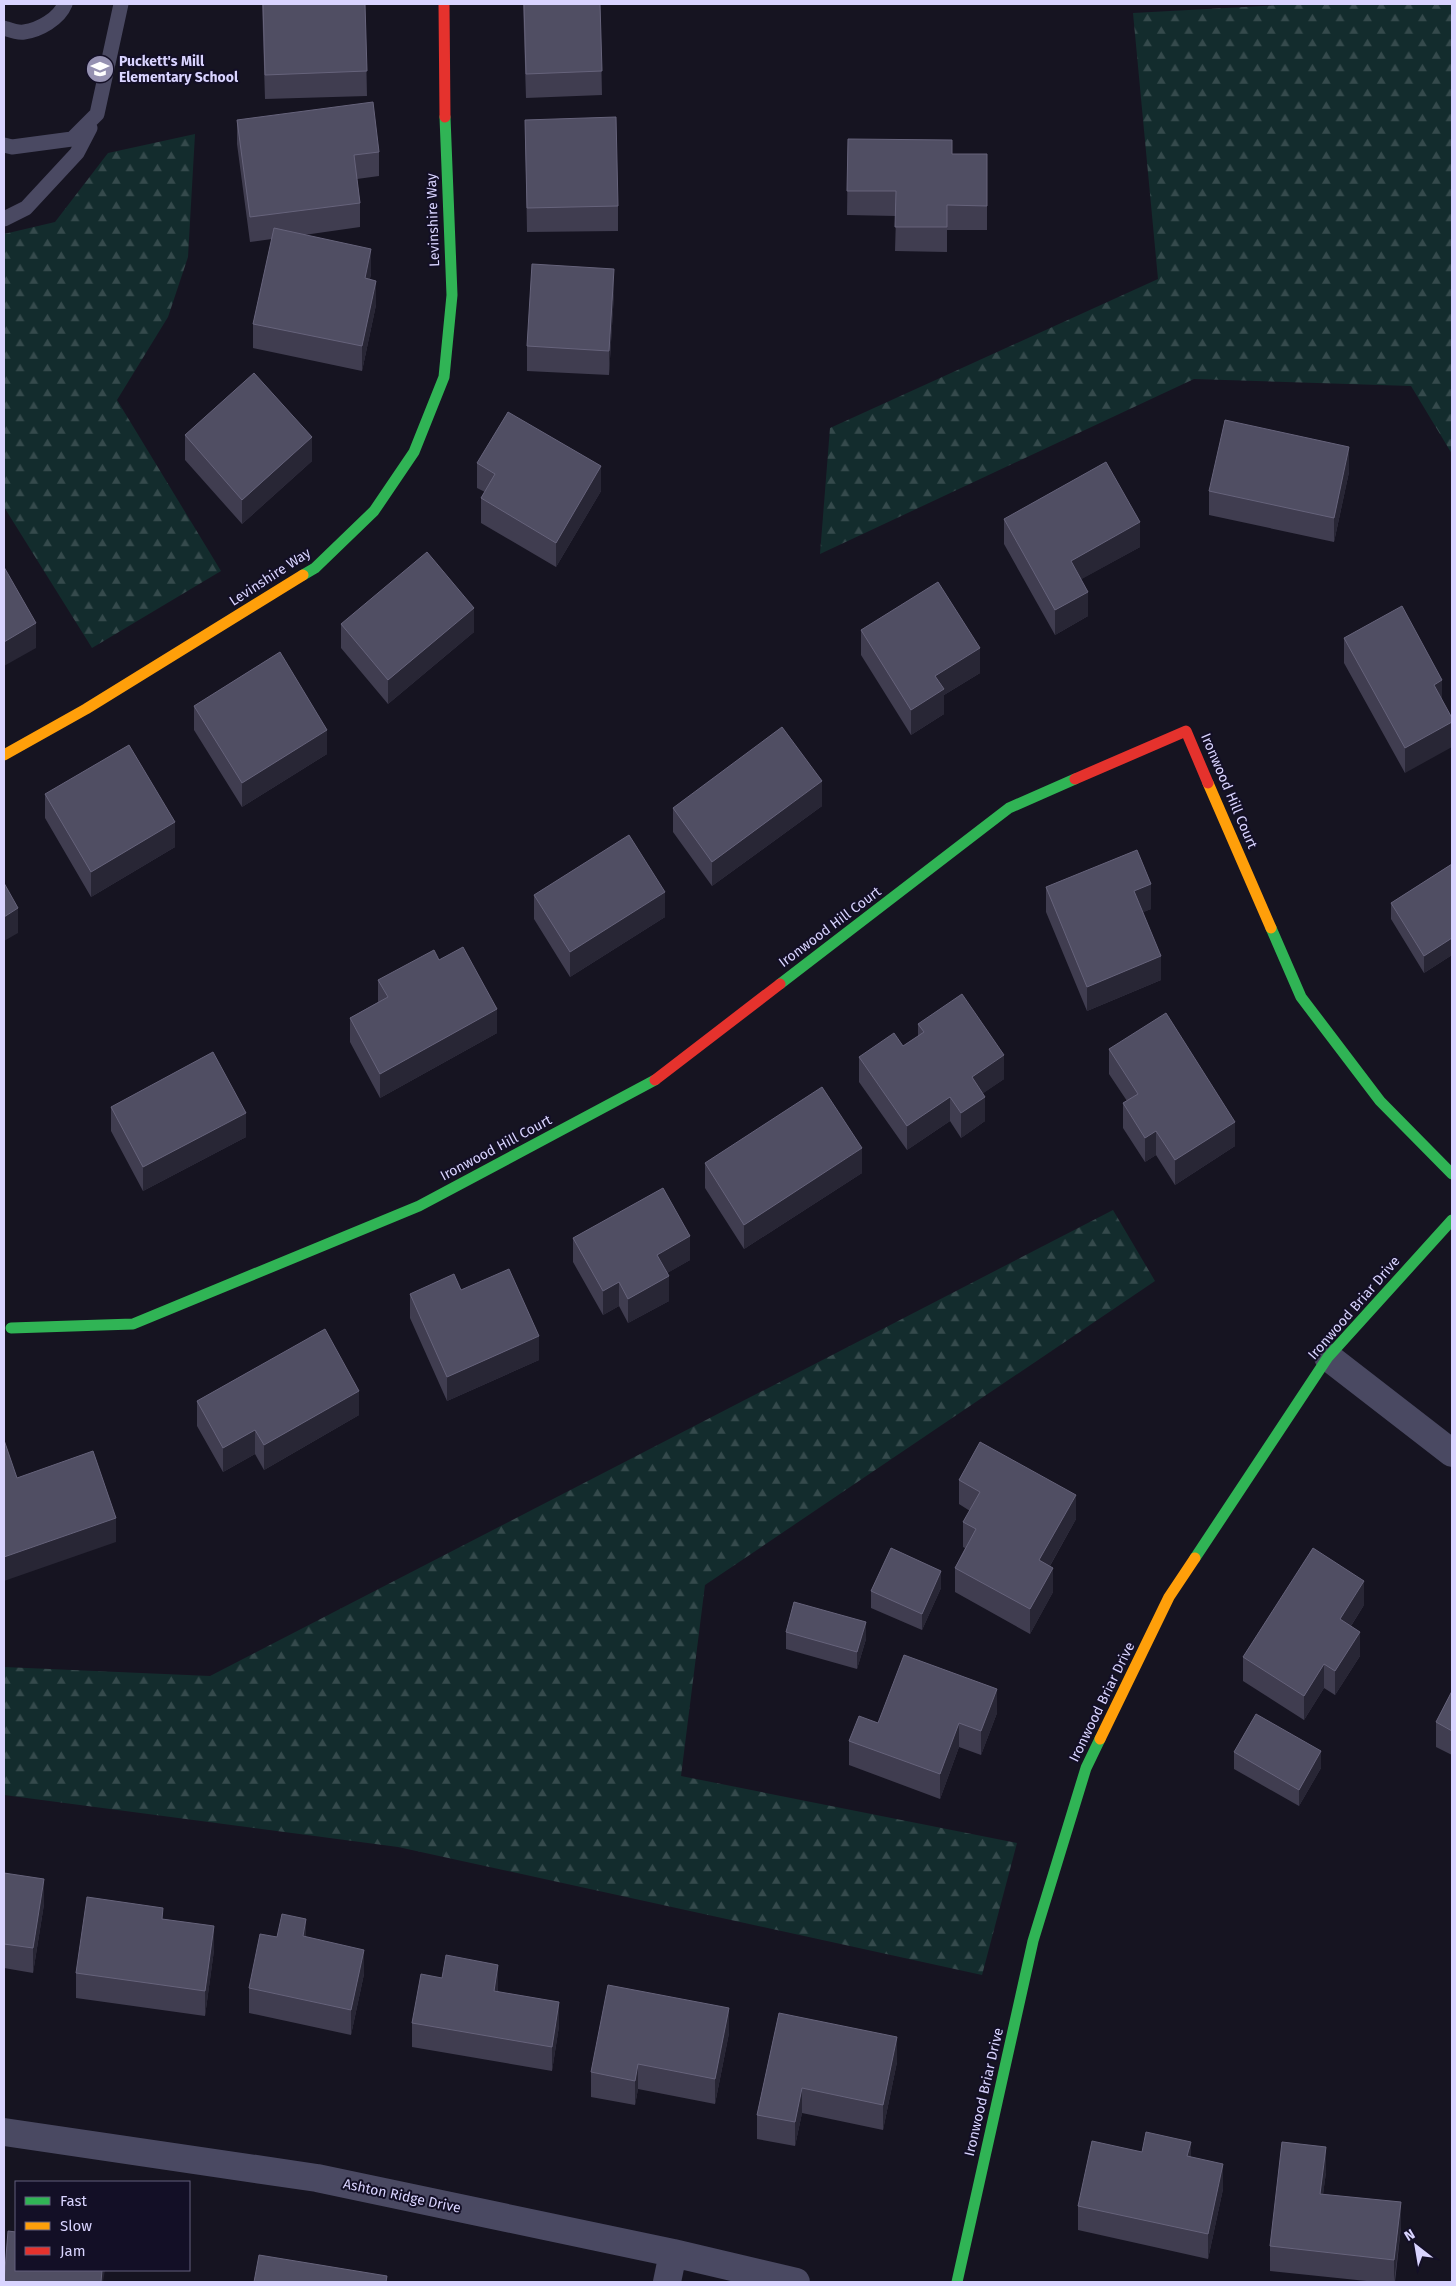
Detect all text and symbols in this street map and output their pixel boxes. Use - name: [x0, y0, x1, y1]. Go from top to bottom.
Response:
- place label: Puckett's Mill Elementary School: [119, 53, 239, 86]
- school or university icon: Puckett's Mill Elementary School: [85, 54, 115, 84]
- street label: Levinshire Way: [423, 173, 443, 267]
- street label: Levinshire Way: [226, 544, 314, 610]
- street label: Ironwood Hill Court: [1197, 731, 1261, 852]
- street label: Ironwood Hill Court: [775, 882, 885, 971]
- street label: Ironwood Hill Court: [437, 1111, 555, 1185]
- street label: Ironwood Briar Drive: [1304, 1253, 1404, 1363]
- street label: Ironwood Briar Drive: [1066, 1639, 1138, 1765]
- street label: Ironwood Briar Drive: [961, 2026, 1007, 2158]
- street label: Ashton Ridge Drive: [342, 2175, 462, 2217]
- legend: [15, 2181, 190, 2271]
- text: Fast: [60, 2192, 87, 2210]
- text: Slow: [60, 2217, 92, 2235]
- north arrow: [1391, 2221, 1441, 2271]
- text: N: [1401, 2226, 1418, 2245]
- text: Jam: [60, 2242, 86, 2260]

